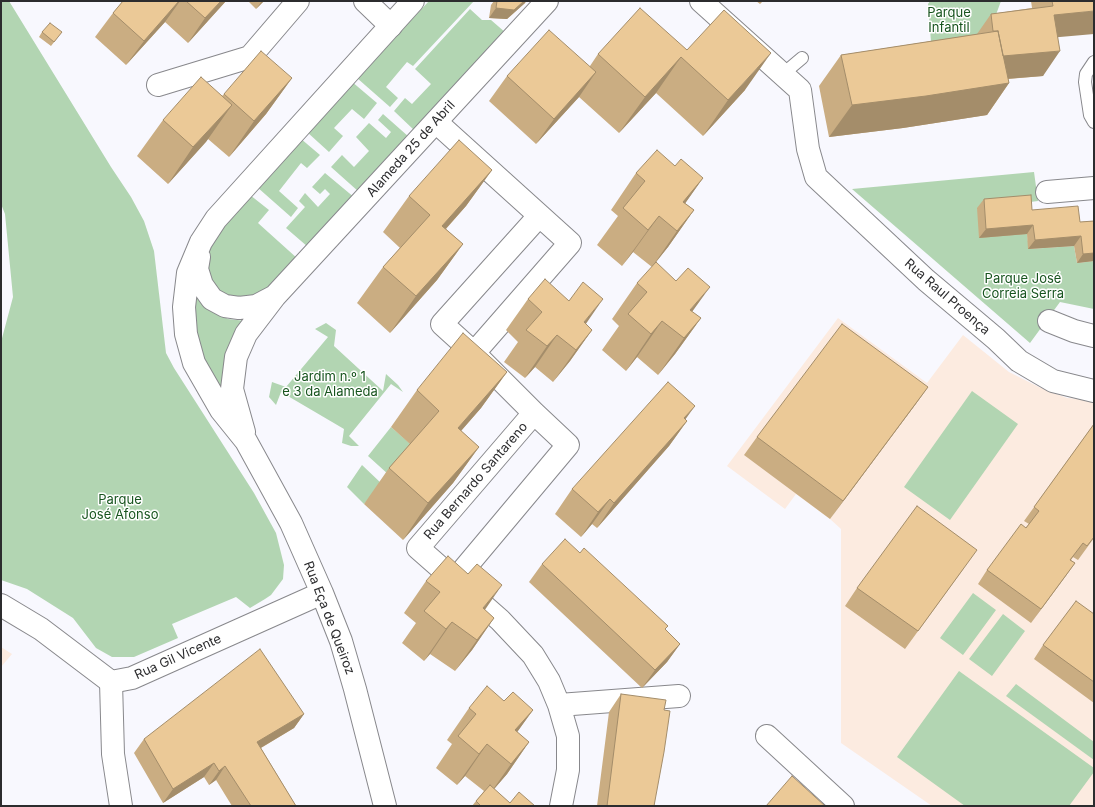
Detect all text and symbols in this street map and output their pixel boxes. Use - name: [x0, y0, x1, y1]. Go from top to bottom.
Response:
- park label: Parque Infantil: [927, 5, 971, 36]
- street label: Alameda 25 de Abril: [364, 98, 458, 200]
- street label: Rua Raul Proença: [901, 256, 993, 338]
- park label: Parque José Correia Serra: [982, 271, 1064, 302]
- park label: Jardim n.º 1 e 3 da Alameda: [282, 369, 378, 400]
- street label: Rua Bernardo Santareno: [421, 419, 531, 543]
- park label: Parque José Afonso: [82, 492, 158, 523]
- street label: Rua Eça de Queiroz: [300, 559, 358, 677]
- street label: Rua Gil Vicente: [132, 631, 224, 683]

